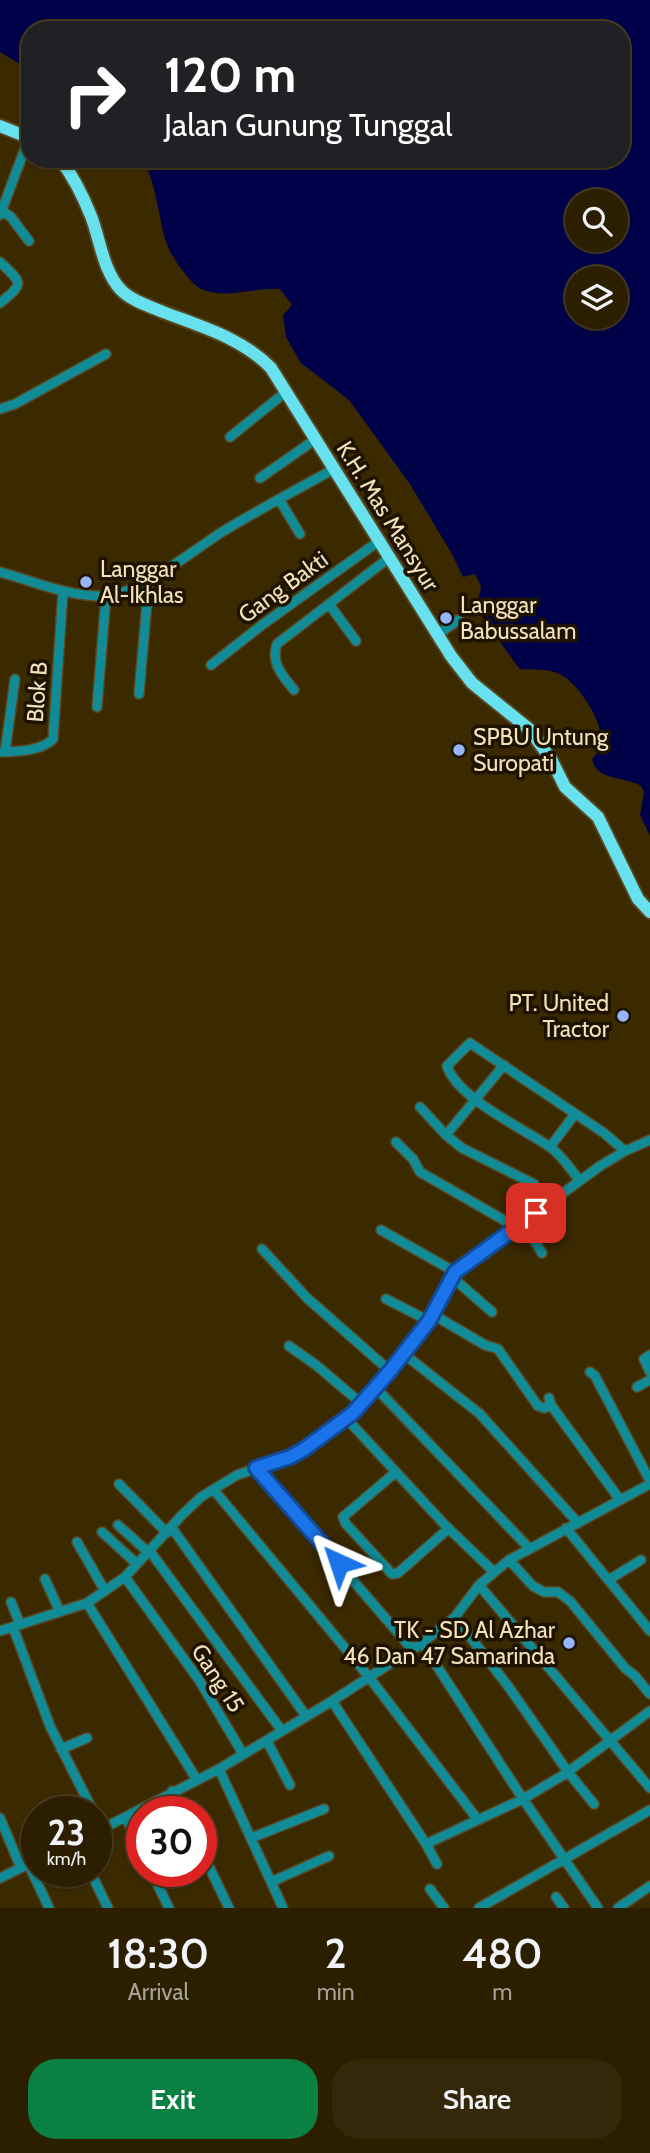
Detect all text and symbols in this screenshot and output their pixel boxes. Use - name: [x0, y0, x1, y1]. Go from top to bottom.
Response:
- text: 120 m: [164, 45, 296, 104]
- icon: right: [49, 49, 140, 140]
- text: Jalan Gunung Tunggal: [164, 105, 453, 144]
- map controls: [565, 189, 628, 329]
- button: search: [565, 189, 628, 252]
- button: layers: [565, 266, 628, 329]
- street label: K.H. Mas Mansyur: [331, 436, 446, 597]
- street label: Gang Bakti: [233, 545, 333, 629]
- place label: Langgar Al-Ikhlas: [100, 555, 184, 609]
- marker: Langgar Al-Ikhlas: [78, 574, 94, 590]
- place label: Langgar Babussalam: [460, 591, 576, 645]
- marker: Langgar Babussalam: [438, 610, 454, 626]
- street label: Blok B: [21, 660, 53, 723]
- place label: SPBU Untung Suropati: [473, 723, 609, 777]
- marker: SPBU Untung Suropati: [451, 742, 467, 758]
- place label: PT. United Tractor: [508, 989, 610, 1043]
- marker: PT. United Tractor: [615, 1008, 631, 1024]
- pin: [506, 1183, 566, 1243]
- icon: arrive: [517, 1194, 555, 1232]
- position arrow: [302, 1526, 376, 1600]
- place label: TK - SD Al Azhar 46 Dan 47 Samarinda: [343, 1616, 556, 1670]
- marker: TK - SD Al Azhar 46 Dan 47 Samarinda: [561, 1635, 577, 1651]
- street label: Gang 15: [186, 1639, 250, 1717]
- speed limit sign: 30: [126, 1796, 217, 1887]
- text: 23: [48, 1811, 85, 1854]
- text: km/h: [47, 1848, 86, 1870]
- text: 18:30: [108, 1927, 209, 1979]
- text: 2: [325, 1927, 347, 1979]
- text: 480: [462, 1927, 542, 1979]
- text: Arrival: [128, 1978, 189, 2006]
- text: min: [317, 1978, 355, 2006]
- text: m: [492, 1978, 512, 2006]
- button: Exit: [28, 2059, 318, 2139]
- button: Share: [332, 2059, 622, 2139]

